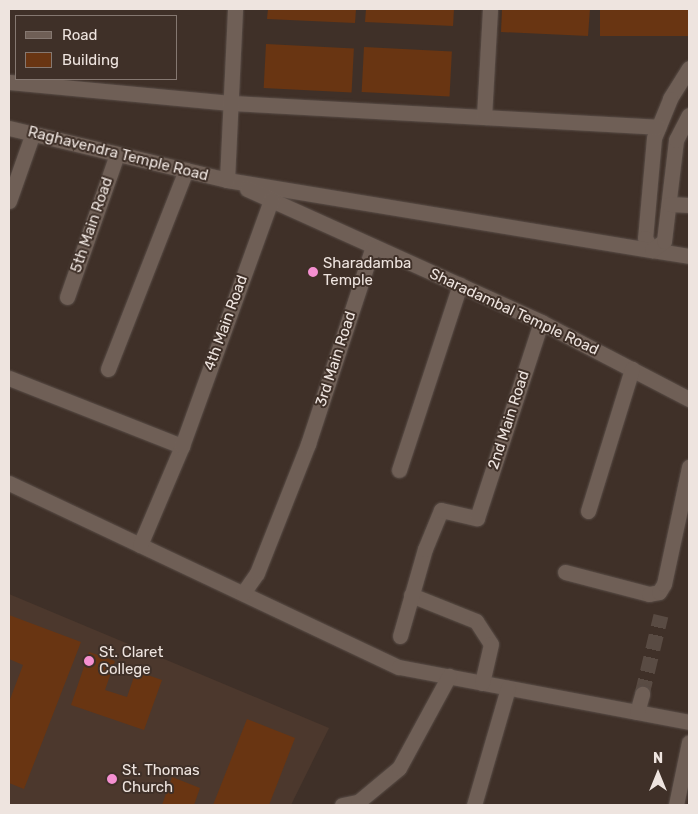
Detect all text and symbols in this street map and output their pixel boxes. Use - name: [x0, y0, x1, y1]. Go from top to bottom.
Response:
- legend: [15, 15, 178, 80]
- text: Road: [62, 26, 98, 44]
- text: Building: [62, 51, 119, 69]
- street label: Raghavendra Temple Road: [26, 123, 210, 185]
- street label: 5th Main Road: [67, 175, 117, 275]
- place label: Sharadamba Temple: [323, 254, 411, 289]
- street label: Sharadambal Temple Road: [426, 265, 602, 359]
- marker: Sharadamba Temple: [307, 266, 319, 278]
- street label: 4th Main Road: [200, 273, 252, 373]
- street label: 3rd Main Road: [312, 309, 360, 409]
- street label: 2nd Main Road: [485, 368, 533, 472]
- place label: St. Claret College: [99, 643, 163, 678]
- marker: St. Claret College: [83, 655, 95, 667]
- north arrow: [633, 749, 683, 799]
- text: N: [653, 750, 663, 767]
- place label: St. Thomas Church: [122, 761, 200, 796]
- marker: St. Thomas Church: [106, 773, 118, 785]

